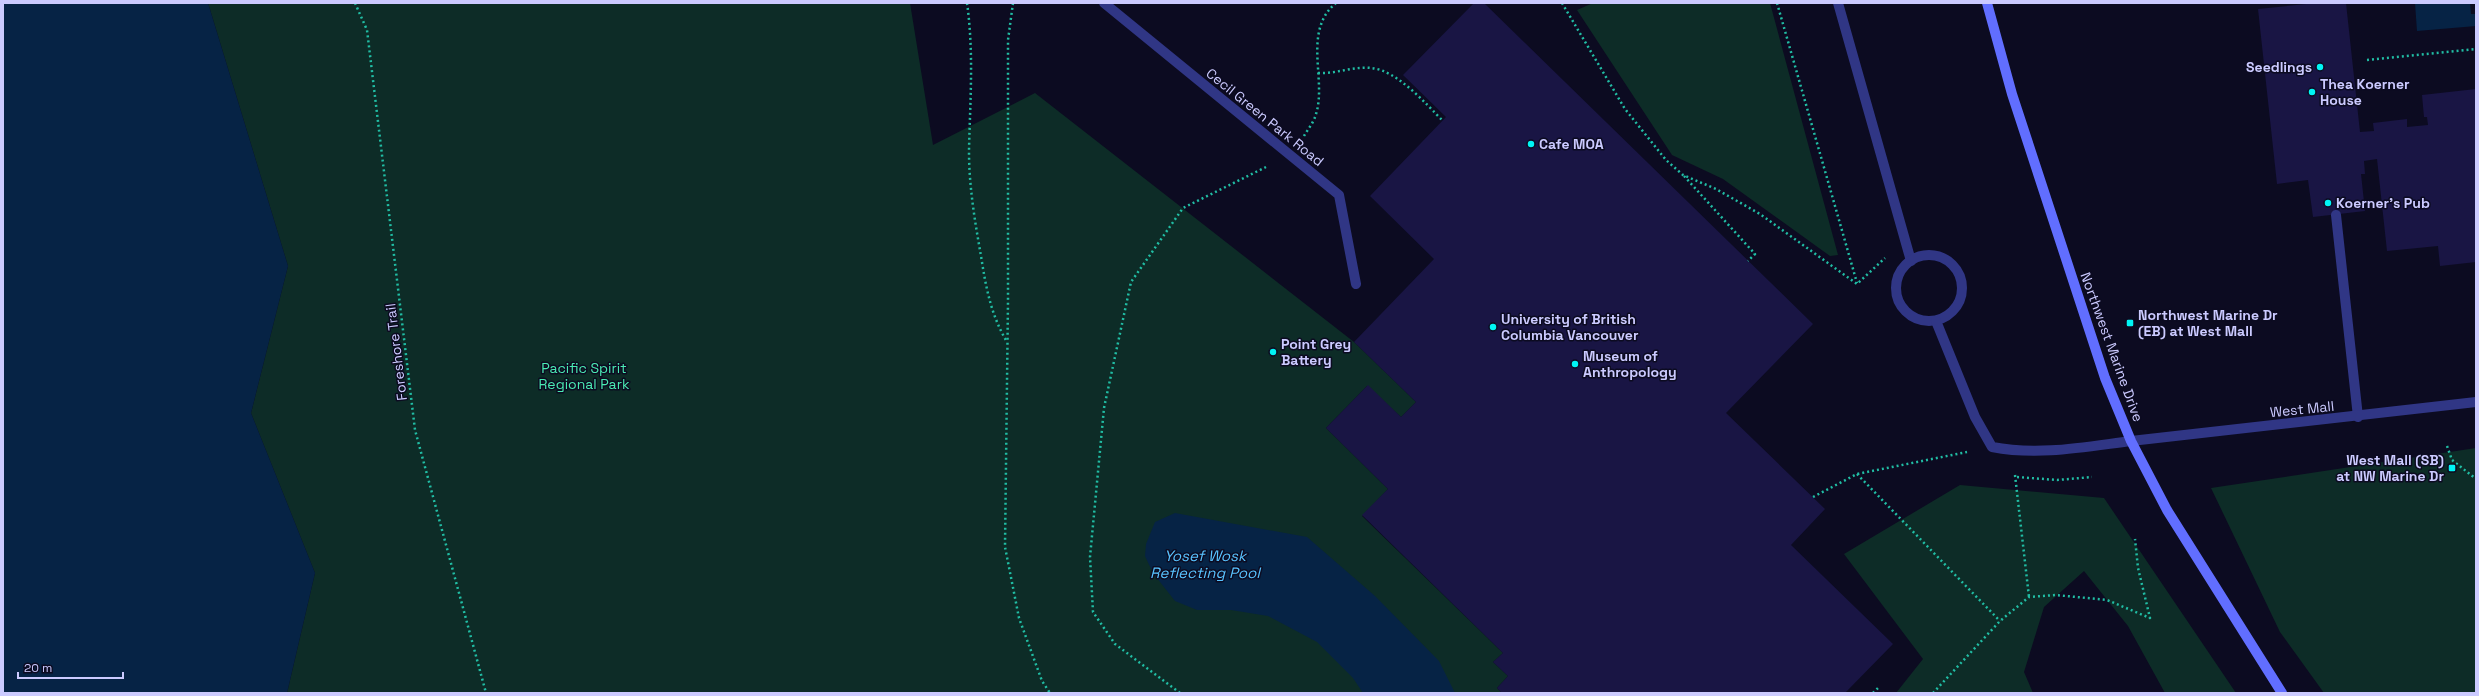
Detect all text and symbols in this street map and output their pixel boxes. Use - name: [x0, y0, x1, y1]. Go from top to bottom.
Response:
- place label: Seedlings: [2246, 58, 2312, 76]
- marker: Seedlings: [2315, 62, 2325, 72]
- street label: Cecil Green Park Road: [1203, 64, 1327, 170]
- place label: Thea Koerner House: [2320, 75, 2410, 109]
- marker: Thea Koerner House: [2307, 87, 2317, 97]
- place label: Cafe MOA: [1539, 135, 1604, 153]
- marker: Cafe MOA: [1526, 139, 1536, 149]
- place label: Koerner's Pub: [2336, 194, 2430, 212]
- marker: Koerner's Pub: [2323, 198, 2333, 208]
- street label: Northwest Marine Drive: [2077, 270, 2147, 424]
- street label: Foreshore Trail: [381, 302, 411, 402]
- place label: Northwest Marine Dr (EB) at West Mall: [2138, 306, 2278, 340]
- place label: University of British Columbia Vancouver: [1501, 310, 1639, 344]
- marker: Northwest Marine Dr (EB) at West Mall: [2125, 318, 2135, 328]
- marker: University of British Columbia Vancouver: [1488, 322, 1498, 332]
- place label: Point Grey Battery: [1281, 335, 1351, 369]
- marker: Point Grey Battery: [1268, 347, 1278, 357]
- place label: Museum of Anthropology: [1583, 347, 1677, 381]
- park label: Pacific Spirit Regional Park: [539, 359, 630, 393]
- marker: Museum of Anthropology: [1570, 359, 1580, 369]
- street label: West Mall: [2269, 397, 2335, 421]
- place label: West Mall (SB) at NW Marine Dr: [2336, 451, 2444, 485]
- marker: West Mall (SB) at NW Marine Dr: [2447, 463, 2457, 473]
- water label: Yosef Wosk Reflecting Pool: [1150, 546, 1262, 582]
- scale bar: [18, 654, 123, 680]
- text: 20 m: [24, 660, 52, 676]

